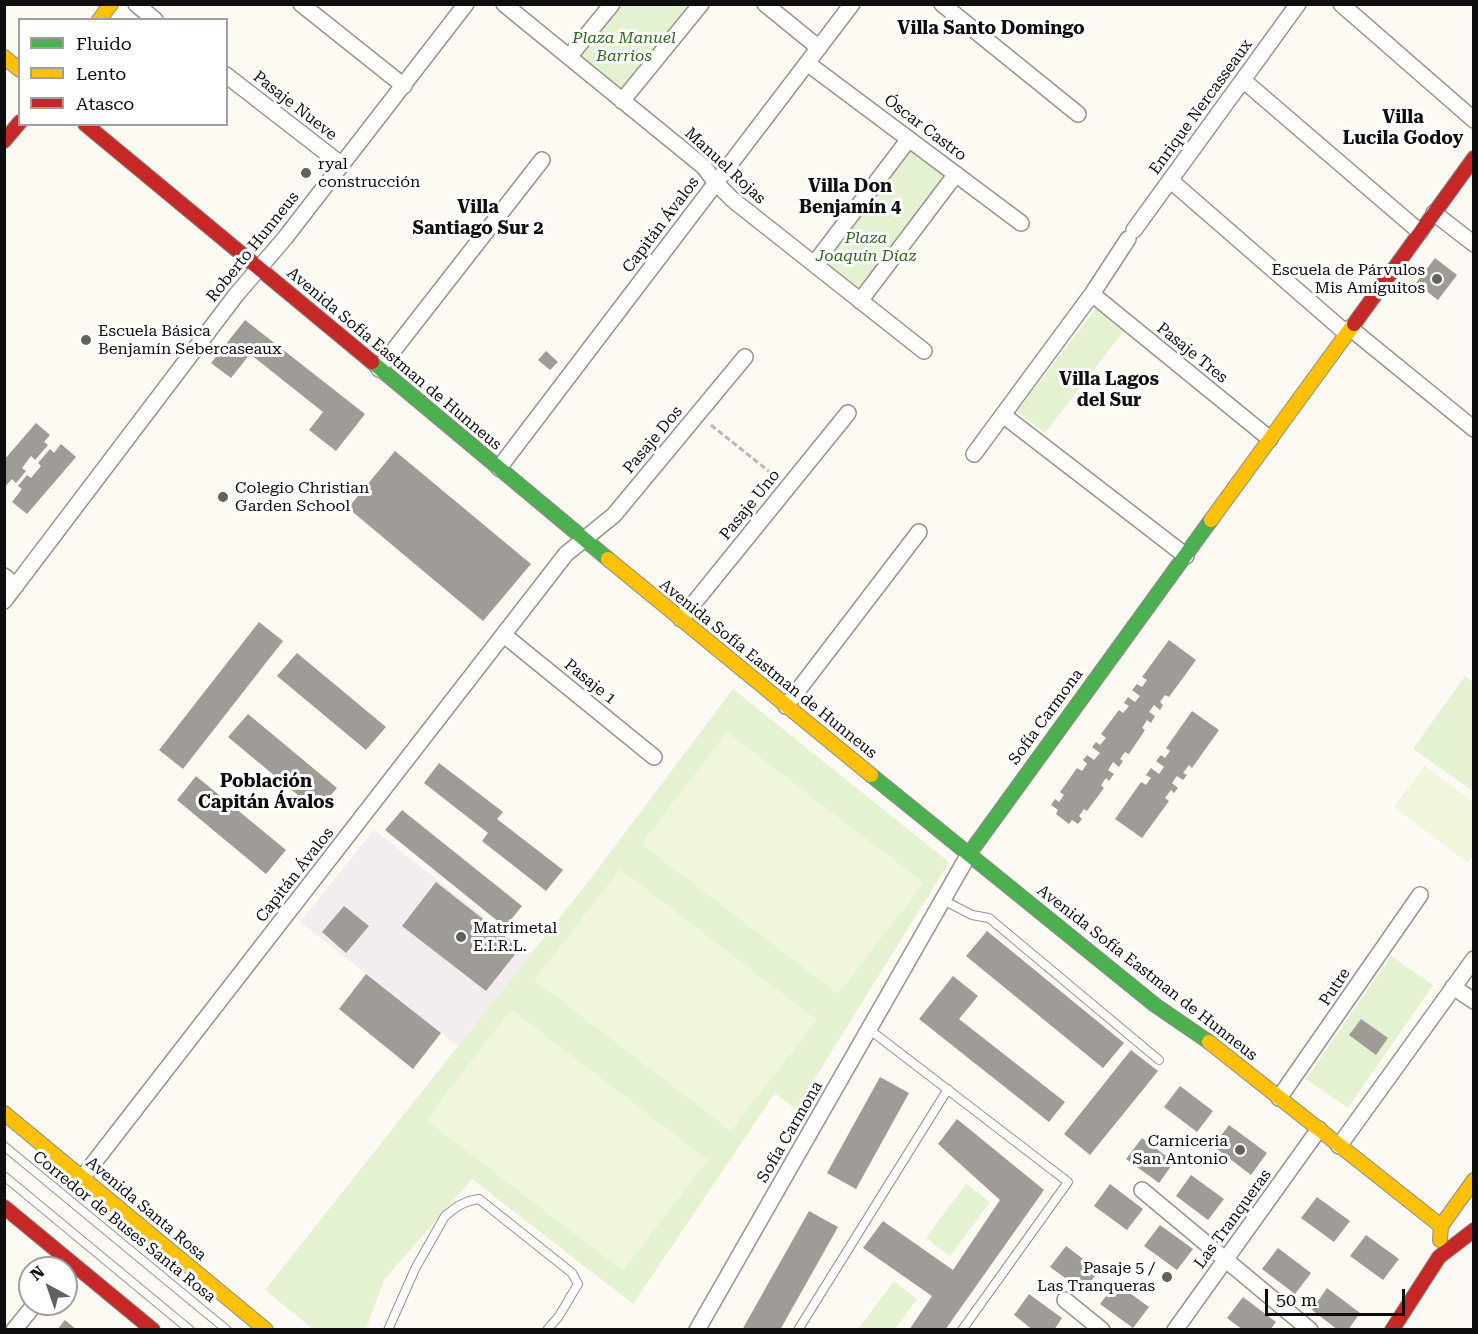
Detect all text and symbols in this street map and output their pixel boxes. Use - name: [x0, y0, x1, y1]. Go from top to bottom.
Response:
- legend: [18, 18, 228, 126]
- district label: Villa Santo Domingo: [897, 18, 1085, 40]
- park label: Plaza Manuel Barrios: [572, 28, 676, 66]
- text: Fluido: [76, 33, 132, 54]
- street label: Enrique Nercasseaux: [1146, 36, 1256, 178]
- text: Lento: [76, 63, 126, 84]
- street label: Pasaje Nueve: [249, 67, 341, 145]
- street label: Óscar Castro: [880, 91, 970, 165]
- text: Atasco: [76, 93, 134, 114]
- district label: Villa Lucila Godoy: [1343, 107, 1463, 150]
- street label: Manuel Rojas: [681, 124, 769, 208]
- place label: ryal construcción: [318, 154, 420, 192]
- marker: ryal construcción: [299, 166, 313, 180]
- street label: Capitán Ávalos: [619, 173, 703, 277]
- district label: Villa Don Benjamín 4: [799, 176, 901, 219]
- street label: Roberto Hunneus: [203, 188, 303, 306]
- district label: Villa Santiago Sur 2: [412, 197, 544, 240]
- park label: Plaza Joaquín Díaz: [816, 228, 916, 266]
- place label: Escuela de Párvulos Mis Amiguitos: [1272, 260, 1425, 298]
- street label: Avenida Sofía Eastman de Hunneus: [283, 264, 505, 454]
- marker: Escuela de Párvulos Mis Amiguitos: [1430, 272, 1444, 286]
- street label: Pasaje Tres: [1153, 319, 1231, 387]
- place label: Escuela Básica Benjamín Sebercaseaux: [98, 321, 281, 359]
- marker: Escuela Básica Benjamín Sebercaseaux: [79, 333, 93, 347]
- district label: Villa Lagos del Sur: [1059, 369, 1159, 412]
- street label: Pasaje Dos: [619, 402, 687, 478]
- street label: Pasaje Uno: [716, 466, 784, 544]
- place label: Colegio Christian Garden School: [235, 478, 369, 516]
- marker: Colegio Christian Garden School: [216, 490, 230, 504]
- street label: Avenida Sofía Eastman de Hunneus: [655, 575, 881, 763]
- street label: Pasaje 1: [560, 655, 620, 709]
- street label: Sofía Carmona: [1005, 665, 1087, 769]
- district label: Población Capitán Ávalos: [198, 771, 334, 814]
- street label: Capitán Ávalos: [252, 824, 338, 926]
- street label: Avenida Sofía Eastman de Hunneus: [1033, 881, 1261, 1065]
- place label: Matrimetal E.I.R.L.: [473, 918, 557, 956]
- marker: Matrimetal E.I.R.L.: [454, 930, 468, 944]
- street label: Putre: [1315, 964, 1355, 1010]
- street label: Sofía Carmona: [753, 1078, 827, 1186]
- place label: Carniceria San Antonio: [1133, 1131, 1228, 1169]
- marker: Carniceria San Antonio: [1233, 1143, 1247, 1157]
- street label: Corredor de Buses Santa Rosa: [29, 1147, 219, 1307]
- street label: Avenida Santa Rosa: [82, 1153, 210, 1265]
- street label: Las Tranqueras: [1191, 1166, 1275, 1272]
- north arrow: [18, 1256, 78, 1316]
- place label: Pasaje 5 / Las Tranqueras: [1037, 1258, 1155, 1296]
- text: N: [27, 1262, 48, 1285]
- marker: Pasaje 5 / Las Tranqueras: [1160, 1270, 1174, 1284]
- scale bar: [1268, 1277, 1408, 1315]
- text: 50 m: [1276, 1289, 1317, 1310]

